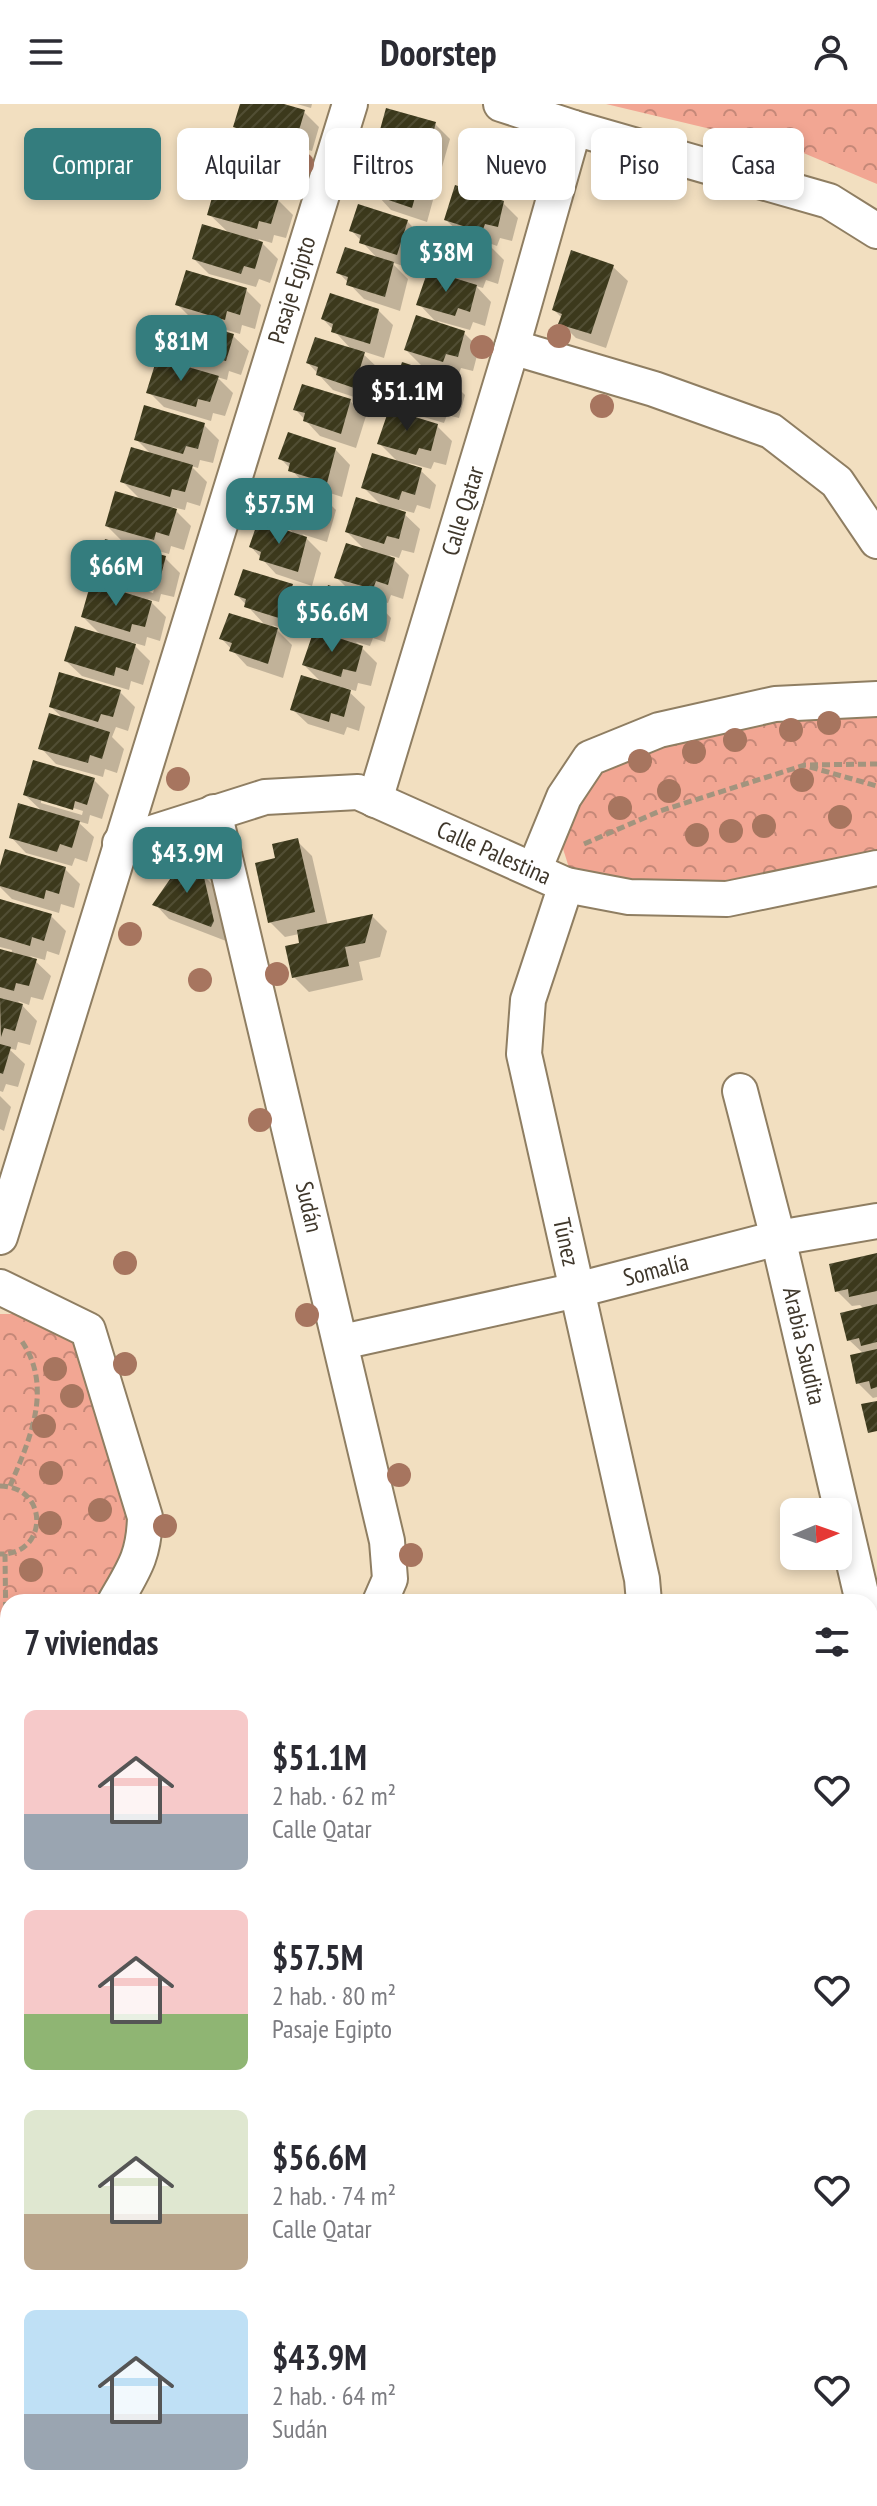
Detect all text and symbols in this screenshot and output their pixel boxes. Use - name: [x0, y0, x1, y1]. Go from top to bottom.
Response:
- text: Doorstep: [380, 29, 497, 76]
- icon: menu: [24, 30, 68, 74]
- icon: person: [809, 30, 853, 74]
- chip: Comprar: [24, 128, 161, 200]
- chip: Alquilar: [177, 128, 309, 200]
- chip: Filtros: [325, 128, 442, 200]
- chip: Nuevo: [458, 128, 575, 200]
- chip: Piso: [591, 128, 687, 200]
- chip: Casa: [703, 128, 804, 200]
- pin: $38M: [399, 226, 493, 294]
- street label: Pasaje Egipto: [261, 232, 323, 347]
- text: $38M: [419, 235, 473, 268]
- pin: $81M: [134, 315, 228, 383]
- text: $81M: [154, 324, 208, 357]
- pin: $51.1M: [342, 365, 472, 433]
- text: $51.1M: [371, 374, 443, 407]
- street label: Calle Qatar: [434, 462, 491, 559]
- pin: $57.5M: [214, 478, 344, 546]
- text: $57.5M: [244, 487, 314, 520]
- pin: $66M: [69, 540, 163, 608]
- text: $66M: [89, 549, 143, 582]
- pin: $56.6M: [267, 586, 397, 654]
- text: $56.6M: [296, 595, 368, 628]
- street label: Calle Palestina: [432, 814, 556, 891]
- pin: $43.9M: [122, 827, 252, 895]
- text: $43.9M: [151, 836, 223, 869]
- street label: Sudán: [289, 1178, 330, 1235]
- street label: Túnez: [546, 1215, 587, 1269]
- street label: Somalía: [620, 1246, 692, 1293]
- street label: Arabia Saudita: [776, 1284, 833, 1408]
- north arrow: [780, 1498, 852, 1570]
- map controls: [780, 1498, 852, 1570]
- text: 7 viviendas: [24, 1620, 158, 1664]
- icon: filters: [810, 1620, 854, 1664]
- text: $51.1M: [272, 1735, 367, 1779]
- icon: home: [88, 1742, 184, 1838]
- icon: heart: [810, 1768, 854, 1812]
- text: 2 hab. · 62 m²: [272, 1779, 396, 1812]
- text: Calle Qatar: [272, 1812, 372, 1845]
- text: $57.5M: [272, 1935, 363, 1979]
- icon: home: [88, 1942, 184, 2038]
- icon: heart: [810, 1968, 854, 2012]
- text: 2 hab. · 80 m²: [272, 1979, 396, 2012]
- text: Pasaje Egipto: [272, 2012, 392, 2045]
- text: $56.6M: [272, 2135, 367, 2179]
- icon: home: [88, 2142, 184, 2238]
- icon: heart: [810, 2168, 854, 2212]
- text: 2 hab. · 74 m²: [272, 2179, 396, 2212]
- text: Calle Qatar: [272, 2212, 372, 2245]
- text: $43.9M: [272, 2335, 367, 2379]
- icon: home: [88, 2342, 184, 2438]
- icon: heart: [810, 2368, 854, 2412]
- text: 2 hab. · 64 m²: [272, 2379, 396, 2412]
- text: Sudán: [272, 2412, 327, 2445]

